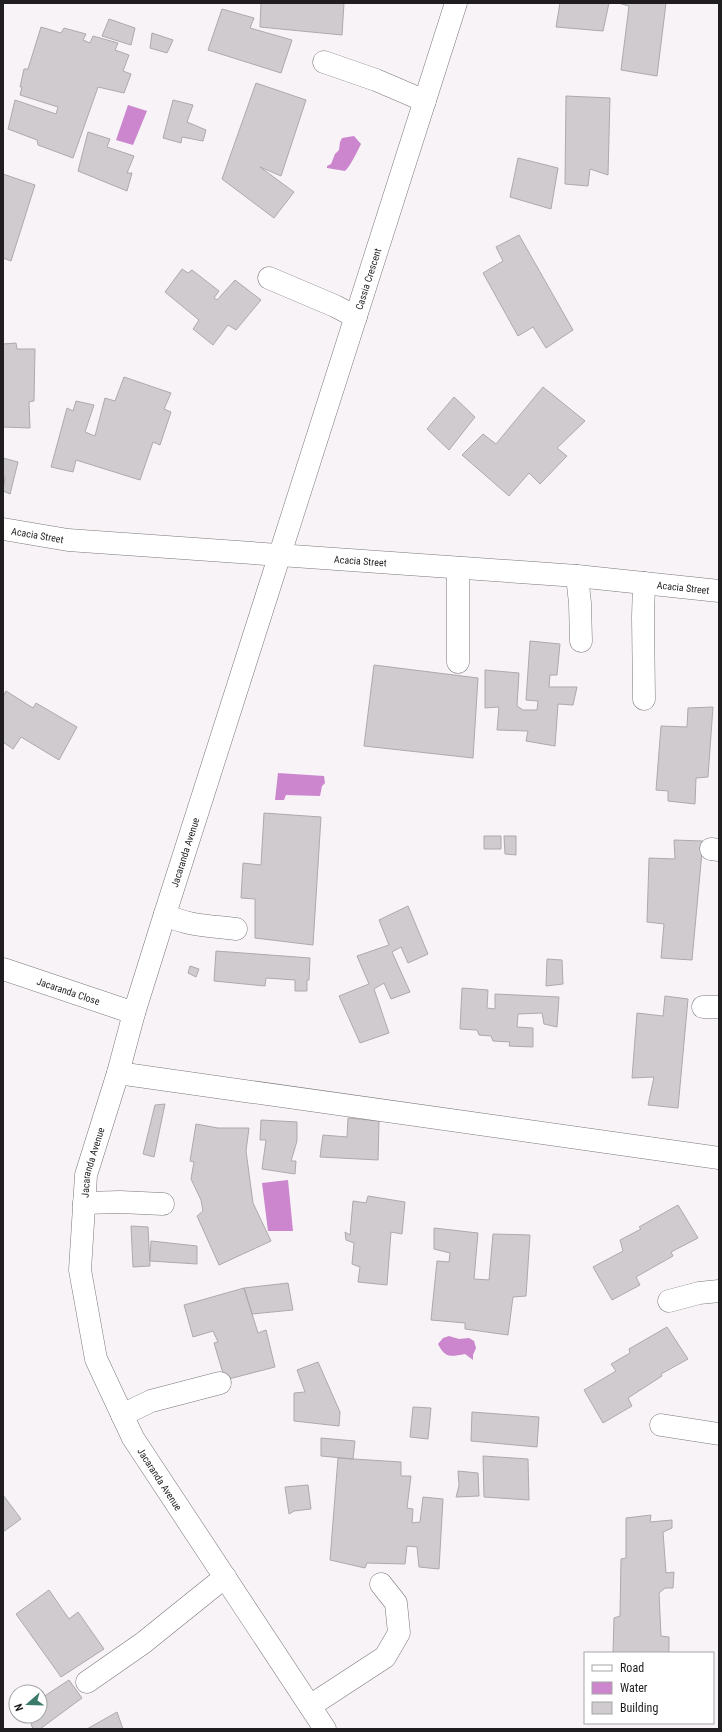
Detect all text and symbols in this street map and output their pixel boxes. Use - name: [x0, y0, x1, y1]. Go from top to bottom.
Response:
- street label: Cassia Crescent: [353, 247, 383, 311]
- street label: Acacia Street: [11, 526, 64, 545]
- street label: Acacia Street: [334, 554, 387, 569]
- street label: Acacia Street: [656, 579, 710, 596]
- street label: Jacaranda Avenue: [169, 816, 202, 889]
- street label: Jacaranda Close: [35, 976, 102, 1007]
- street label: Jacaranda Avenue: [80, 1126, 107, 1198]
- street label: Jacaranda Avenue: [135, 1446, 184, 1513]
- legend: [584, 1652, 714, 1724]
- text: Road: [620, 1661, 644, 1675]
- text: Water: [620, 1681, 648, 1695]
- north arrow: [8, 1684, 48, 1724]
- text: Building: [620, 1701, 658, 1715]
- text: N: [12, 1702, 26, 1713]

